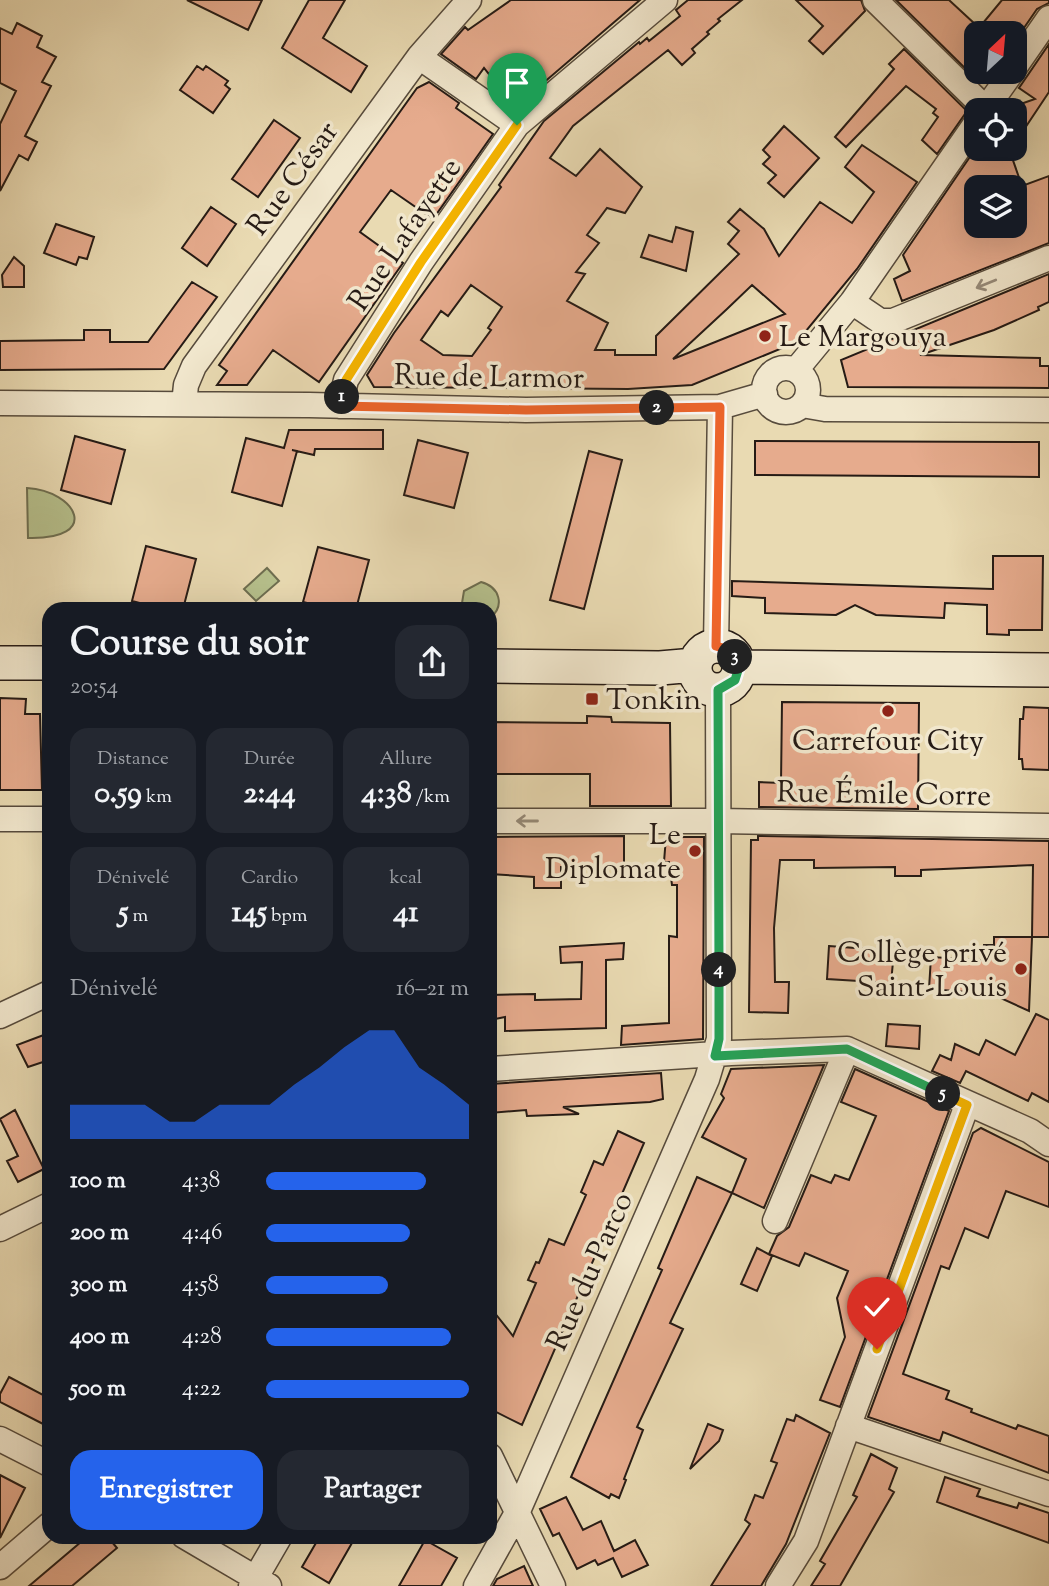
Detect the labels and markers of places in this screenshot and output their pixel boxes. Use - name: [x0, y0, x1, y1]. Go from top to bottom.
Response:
- pin: [487, 53, 547, 125]
- place label: Le Margouya: [779, 317, 947, 360]
- marker: Le Margouya: [757, 328, 773, 344]
- pin: 1: [324, 380, 360, 414]
- pin: 2: [640, 390, 674, 426]
- pin: 3: [718, 640, 752, 674]
- place label: Tonkin: [606, 680, 701, 723]
- marker: Tonkin: [584, 691, 600, 707]
- marker: Carrefour City: [880, 703, 896, 719]
- place label: Carrefour City: [792, 721, 984, 764]
- place label: Le Diplomate: [545, 815, 681, 892]
- marker: Le Diplomate: [687, 843, 703, 859]
- place label: Collège privé Saint-Louis: [837, 933, 1007, 1010]
- pin: 4: [702, 953, 736, 988]
- marker: Collège privé Saint-Louis: [1013, 961, 1029, 977]
- pin: 5: [926, 1076, 960, 1112]
- pin: [847, 1277, 907, 1349]

